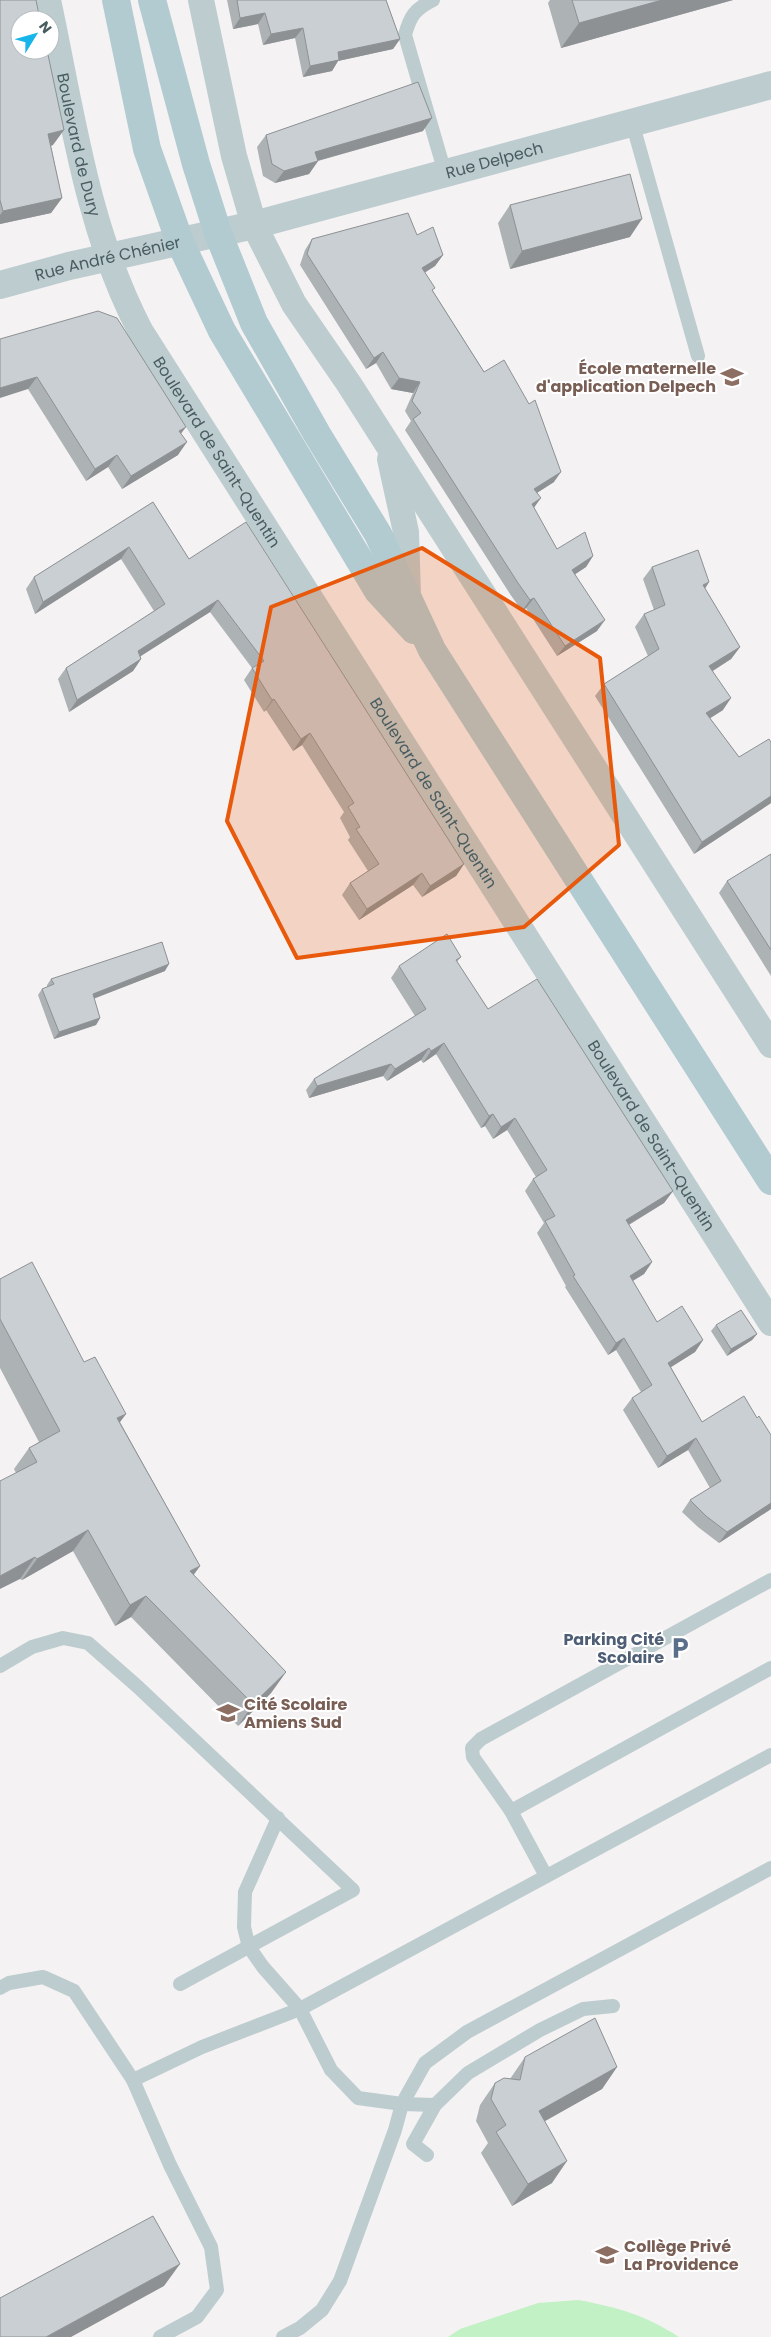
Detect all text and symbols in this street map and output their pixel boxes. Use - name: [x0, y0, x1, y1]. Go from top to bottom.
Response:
- north arrow: [10, 10, 60, 60]
- text: N: [34, 17, 57, 37]
- street label: Boulevard de Dury: [51, 71, 106, 219]
- street label: Rue Delpech: [443, 136, 546, 184]
- street label: Rue André Chénier: [32, 230, 183, 286]
- street label: Boulevard de Saint-Quentin: [148, 352, 286, 552]
- place label: École maternelle d'application Delpech: [536, 357, 716, 398]
- school or university icon: École maternelle d'application Delpech: [719, 364, 745, 390]
- street label: Boulevard de Saint-Quentin: [365, 693, 503, 893]
- street label: Boulevard de Saint-Quentin: [582, 1035, 721, 1235]
- place label: Parking Cité Scolaire: [563, 1628, 664, 1669]
- parking icon: Parking Cité Scolaire: [667, 1635, 693, 1661]
- place label: Cité Scolaire Amiens Sud: [244, 1693, 348, 1734]
- school or university icon: Cité Scolaire Amiens Sud: [215, 1700, 241, 1726]
- place label: Collège Privé La Providence: [624, 2235, 739, 2276]
- school or university icon: Collège Privé La Providence: [594, 2242, 620, 2268]

